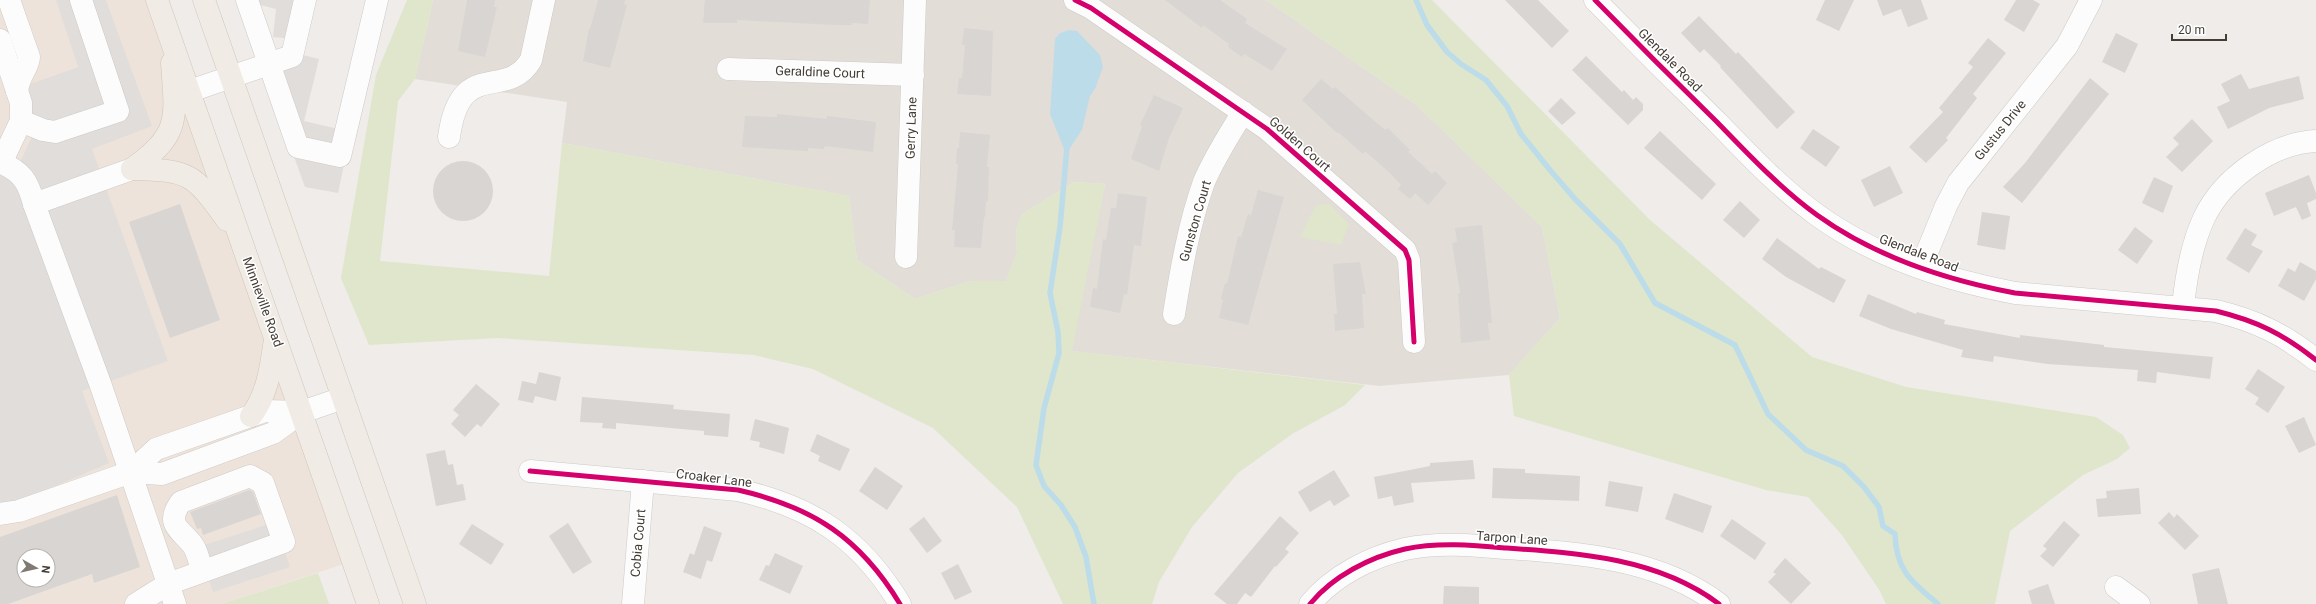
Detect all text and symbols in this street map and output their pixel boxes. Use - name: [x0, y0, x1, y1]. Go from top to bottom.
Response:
- scale bar: [2172, 16, 2226, 42]
- text: 20 m: [2178, 23, 2205, 37]
- street label: Glendale Road: [1635, 25, 1705, 95]
- street label: Geraldine Court: [775, 63, 865, 81]
- street label: Gerry Lane: [902, 97, 920, 159]
- street label: Gustus Drive: [1971, 97, 2029, 163]
- street label: Golden Court: [1266, 113, 1334, 175]
- street label: Gunston Court: [1176, 179, 1214, 263]
- street label: Glendale Road: [1877, 231, 1961, 275]
- street label: Minnieville Road: [240, 255, 286, 349]
- street label: Croaker Lane: [675, 466, 753, 490]
- street label: Cobia Court: [628, 508, 648, 578]
- street label: Tarpon Lane: [1476, 528, 1548, 548]
- north arrow: [16, 548, 56, 588]
- text: N: [38, 565, 52, 574]

